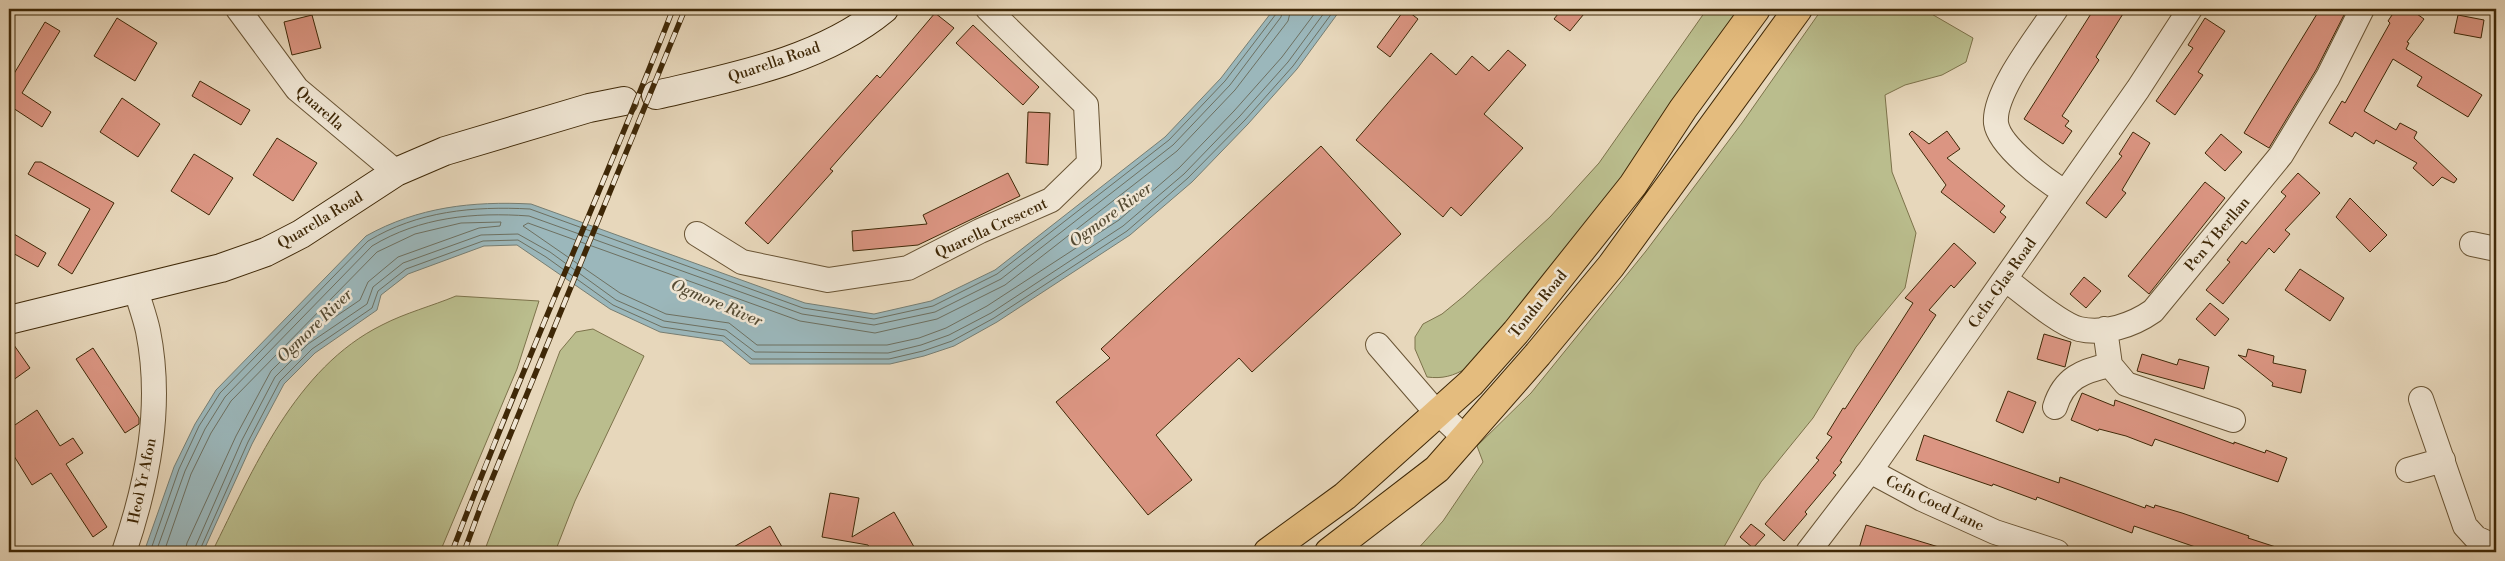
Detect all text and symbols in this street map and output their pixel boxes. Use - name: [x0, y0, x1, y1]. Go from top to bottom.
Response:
- street label: Quarella Road: [726, 38, 823, 87]
- street label: Quarella: [291, 82, 348, 135]
- water label: Ogmore River: [1065, 177, 1157, 252]
- street label: Quarella Road: [274, 187, 367, 253]
- street label: Pen Y Berllan: [2181, 193, 2254, 276]
- street label: Quarella Crescent: [932, 194, 1051, 263]
- street label: Cefn-Glas Road: [1964, 234, 2041, 332]
- street label: Tondu Road: [1505, 266, 1572, 342]
- water label: Ogmore River: [668, 275, 767, 332]
- water label: Ogmore River: [273, 284, 358, 367]
- street label: Heol Yr Afon: [124, 436, 161, 526]
- street label: Cefn Coed Lane: [1882, 471, 1987, 536]

